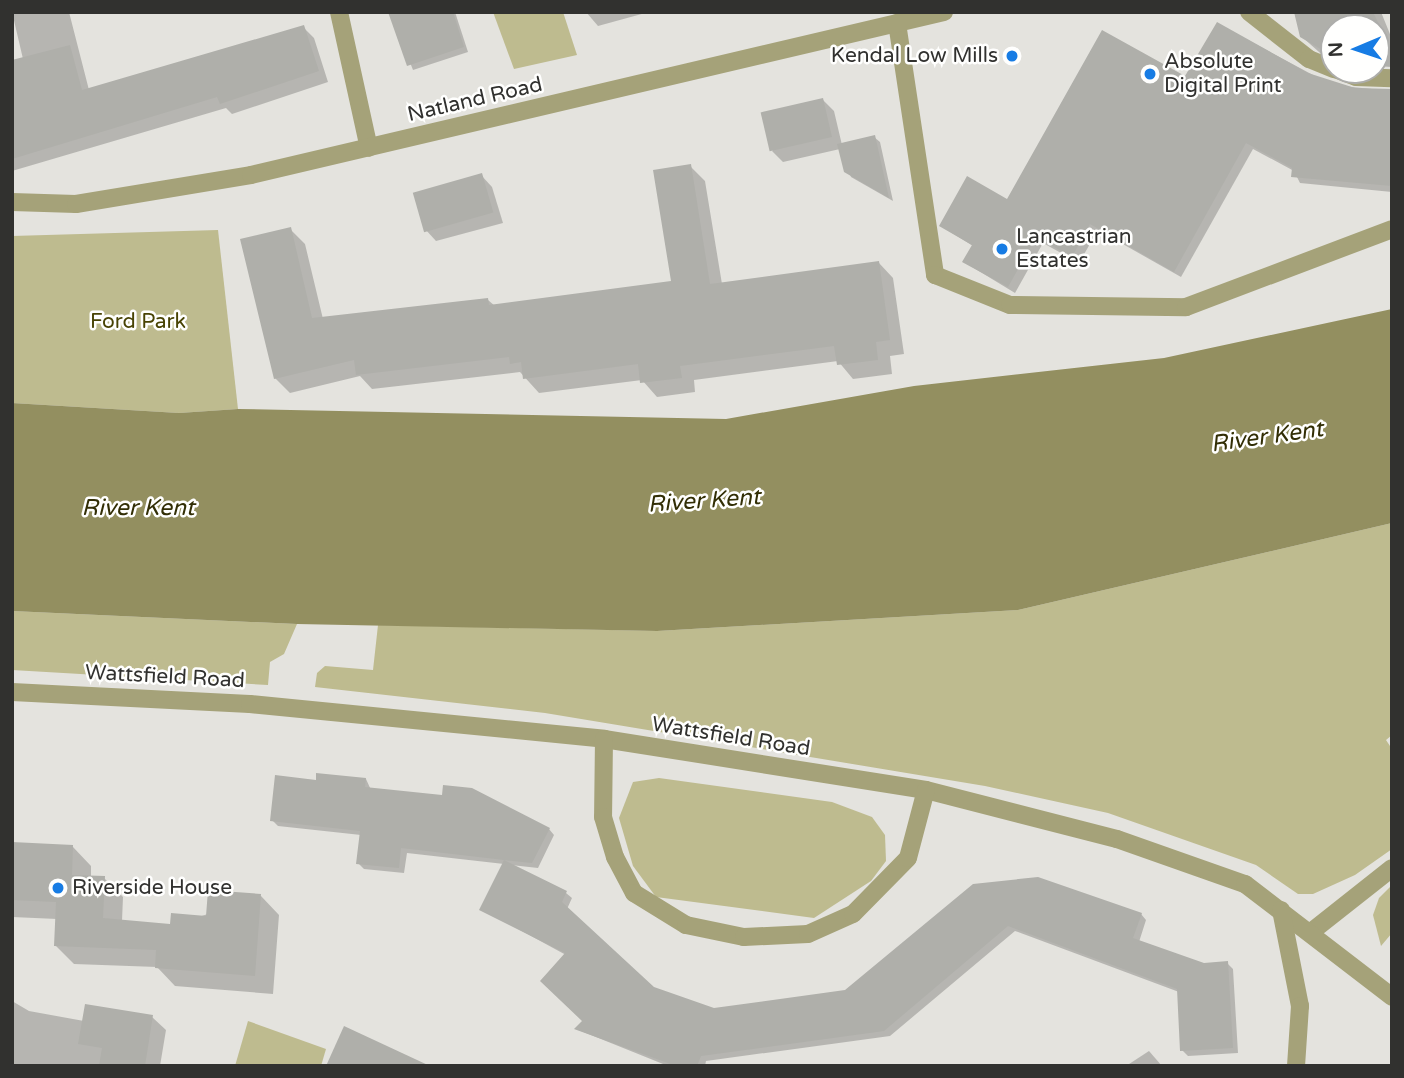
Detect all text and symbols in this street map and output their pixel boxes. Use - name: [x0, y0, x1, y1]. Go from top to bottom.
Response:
- north arrow: [1320, 14, 1390, 84]
- text: N: [1325, 42, 1347, 58]
- place label: Kendal Low Mills: [831, 43, 998, 69]
- marker: Kendal Low Mills: [1004, 48, 1020, 64]
- place label: Absolute Digital Print: [1164, 49, 1282, 99]
- marker: Absolute Digital Print: [1142, 66, 1158, 82]
- street label: Natland Road: [405, 72, 545, 128]
- place label: Lancastrian Estates: [1016, 224, 1132, 274]
- marker: Lancastrian Estates: [994, 241, 1010, 257]
- park label: Ford Park: [90, 309, 186, 335]
- water label: River Kent: [1209, 415, 1325, 459]
- water label: River Kent: [647, 483, 761, 519]
- water label: River Kent: [82, 494, 194, 522]
- street label: Wattsfield Road: [84, 660, 246, 694]
- street label: Wattsfield Road: [650, 712, 812, 762]
- place label: Riverside House: [72, 875, 232, 901]
- marker: Riverside House: [50, 880, 66, 896]

